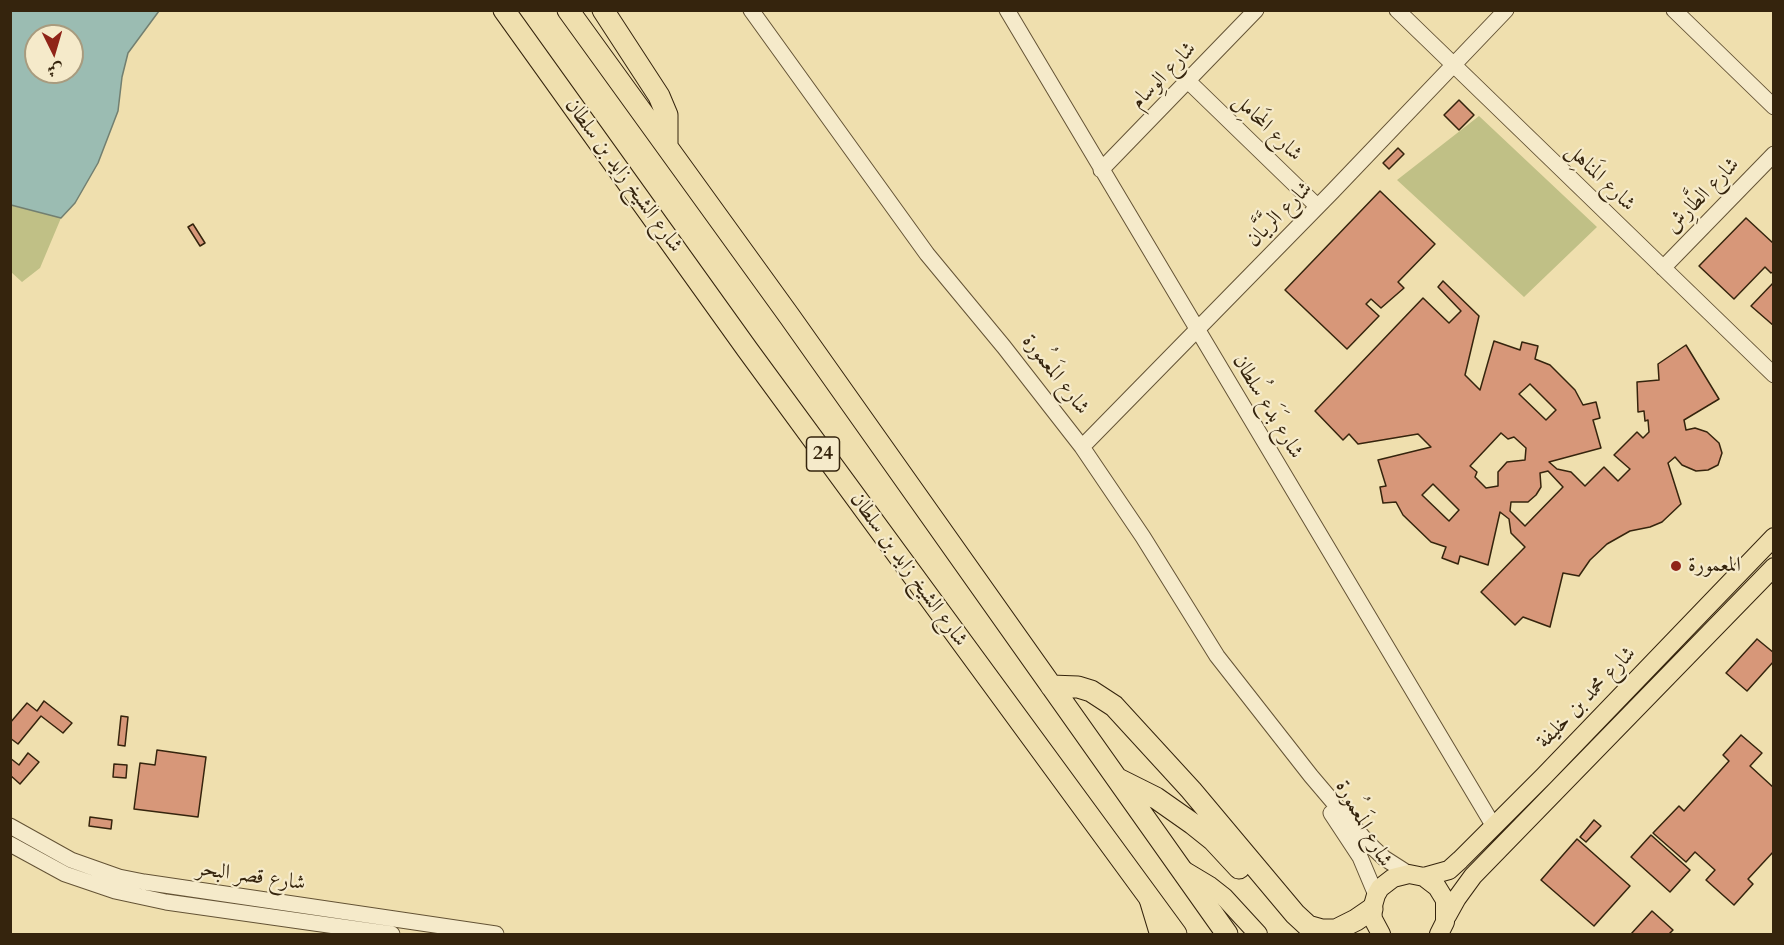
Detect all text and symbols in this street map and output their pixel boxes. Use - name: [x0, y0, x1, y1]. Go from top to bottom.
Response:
- north arrow: [24, 24, 84, 84]
- street label: شارع الوِسام: [1126, 37, 1202, 115]
- text: ش: [47, 58, 64, 82]
- street label: شارع المَحامِل: [1227, 89, 1307, 167]
- street label: شارع الشيخ زايد بن سلطان: [559, 94, 687, 258]
- street label: شارع المَناهِل: [1560, 139, 1640, 217]
- street label: شارع الطَّارِش: [1661, 153, 1745, 239]
- street label: شارع الرَّيَّان: [1242, 177, 1318, 253]
- street label: شارع المَعمُورة: [1016, 330, 1094, 420]
- street label: شارع بَدَع سُلطان: [1226, 350, 1308, 464]
- road number: 24: [806, 437, 840, 471]
- street label: شارع الشيخ زايد بن سلطان: [844, 488, 972, 652]
- place label: المعمورة: [1688, 553, 1741, 579]
- marker: المعمورة: [1669, 559, 1683, 573]
- street label: شارع محمد بن خليفة: [1532, 642, 1642, 754]
- street label: شارع المَعمُورة: [1329, 776, 1397, 872]
- street label: شارع قصر البحر: [195, 857, 307, 897]

